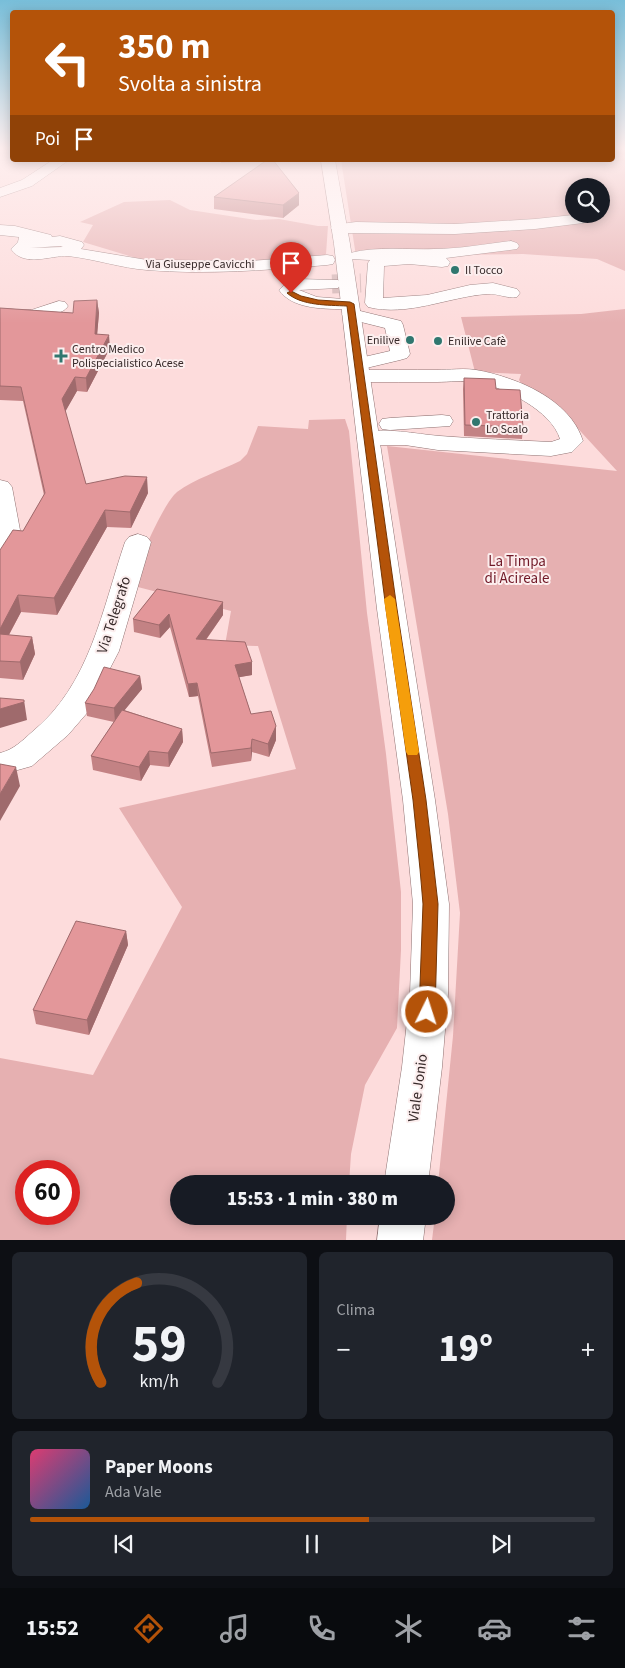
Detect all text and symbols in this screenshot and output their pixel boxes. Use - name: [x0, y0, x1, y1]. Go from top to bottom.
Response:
- text: 350 m: [118, 22, 210, 72]
- icon: left: [35, 30, 100, 95]
- text: Svolta a sinistra: [118, 68, 262, 100]
- icon: arrive: [70, 125, 98, 153]
- text: Poi: [35, 126, 60, 153]
- map controls: [565, 178, 610, 223]
- button: search: [565, 178, 610, 223]
- pin: [270, 242, 312, 293]
- icon: arrive: [277, 249, 305, 277]
- street label: Via Giuseppe Cavicchi: [146, 256, 254, 273]
- place label: Il Tocco: [465, 262, 503, 279]
- marker: Il Tocco: [449, 264, 461, 276]
- place label: Enilive: [367, 332, 400, 349]
- place label: Enilive Cafè: [448, 333, 506, 350]
- marker: Enilive: [404, 334, 416, 346]
- marker: Enilive Cafè: [432, 335, 444, 347]
- place label: Centro Medico Polispecialistico Acese: [72, 341, 184, 372]
- marker: Centro Medico Polispecialistico Acese: [54, 349, 68, 363]
- place label: Trattoria Lo Scalo: [486, 407, 529, 438]
- marker: Trattoria Lo Scalo: [470, 416, 482, 428]
- park label: La Timpa di Acireale: [485, 551, 549, 589]
- street label: Via Telegrafo: [92, 574, 136, 656]
- position arrow: [400, 985, 452, 1037]
- street label: Viale Jonio: [403, 1053, 433, 1123]
- speed limit sign: 60: [15, 1160, 80, 1225]
- text: 15:53 · 1 min · 380 m: [227, 1186, 398, 1213]
- text: Clima: [337, 1299, 375, 1321]
- text: 59: [132, 1308, 187, 1382]
- text: 19°: [438, 1322, 493, 1376]
- text: −: [337, 1330, 350, 1370]
- text: +: [581, 1330, 595, 1370]
- text: km/h: [139, 1369, 179, 1394]
- text: Paper Moons: [105, 1454, 213, 1481]
- text: Ada Vale: [105, 1481, 162, 1503]
- icon: previous: [110, 1530, 138, 1558]
- icon: pause: [298, 1530, 326, 1558]
- icon: next: [487, 1530, 515, 1558]
- icon: directions: [131, 1611, 166, 1646]
- icon: music: [217, 1611, 252, 1646]
- icon: phone: [304, 1611, 339, 1646]
- icon: climate: [391, 1611, 426, 1646]
- icon: car: [477, 1611, 512, 1646]
- icon: filters: [564, 1611, 599, 1646]
- text: 15:52: [26, 1612, 79, 1644]

